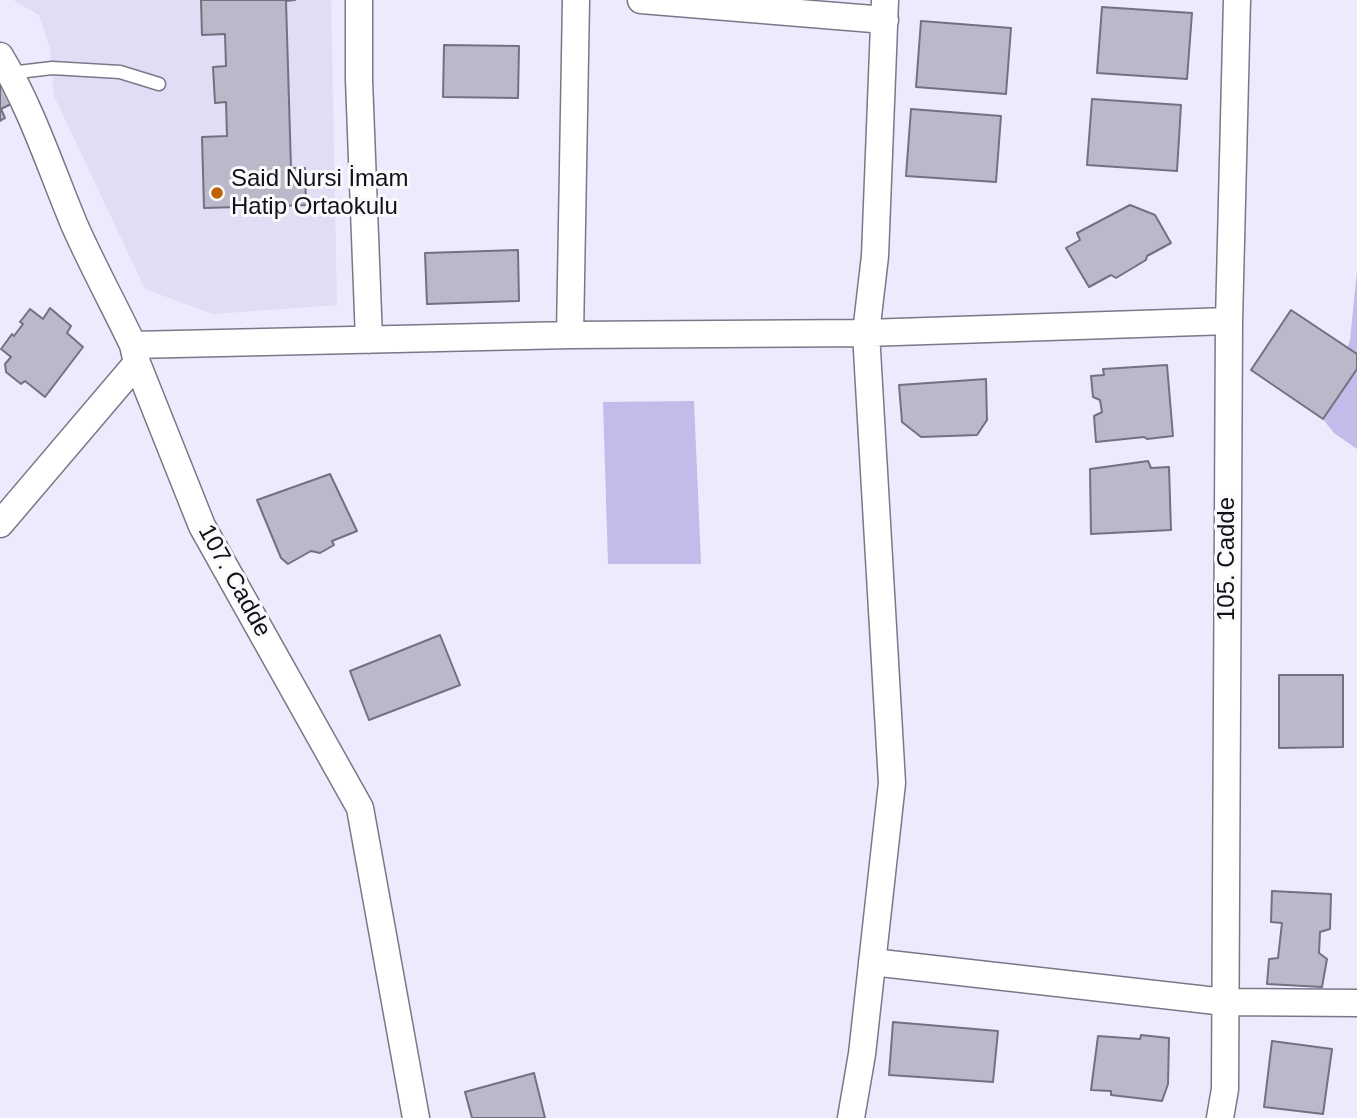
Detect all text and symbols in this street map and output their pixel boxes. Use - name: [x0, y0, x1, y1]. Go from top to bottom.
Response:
- place label: Said Nursi İmam Hatip Ortaokulu: [231, 165, 408, 221]
- marker: Said Nursi İmam Hatip Ortaokulu: [209, 185, 225, 201]
- street label: 105. Cadde: [1213, 497, 1241, 621]
- street label: 107. Cadde: [191, 520, 277, 642]

